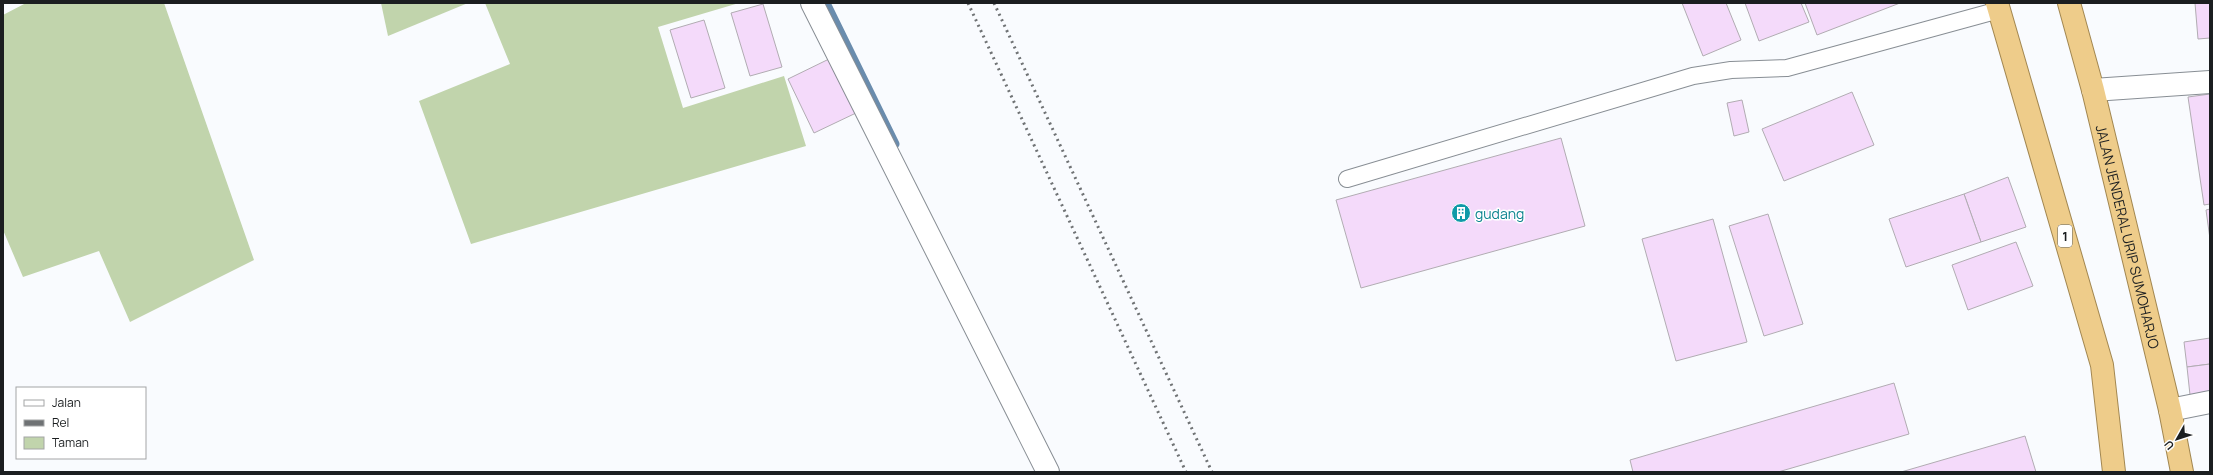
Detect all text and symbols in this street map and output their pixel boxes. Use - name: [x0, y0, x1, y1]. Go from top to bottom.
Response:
- street label: JALAN JENDERAL URIP SUMOHARJO: [2092, 123, 2164, 350]
- building icon: gudang: [1450, 202, 1472, 224]
- place label: gudang: [1475, 204, 1524, 223]
- road number: 1: [2058, 225, 2072, 247]
- legend: [16, 387, 146, 459]
- text: Jalan: [52, 394, 81, 411]
- text: Rel: [52, 414, 69, 431]
- north arrow: [2157, 419, 2197, 459]
- text: Taman: [52, 434, 89, 451]
- text: U: [2160, 438, 2177, 453]

